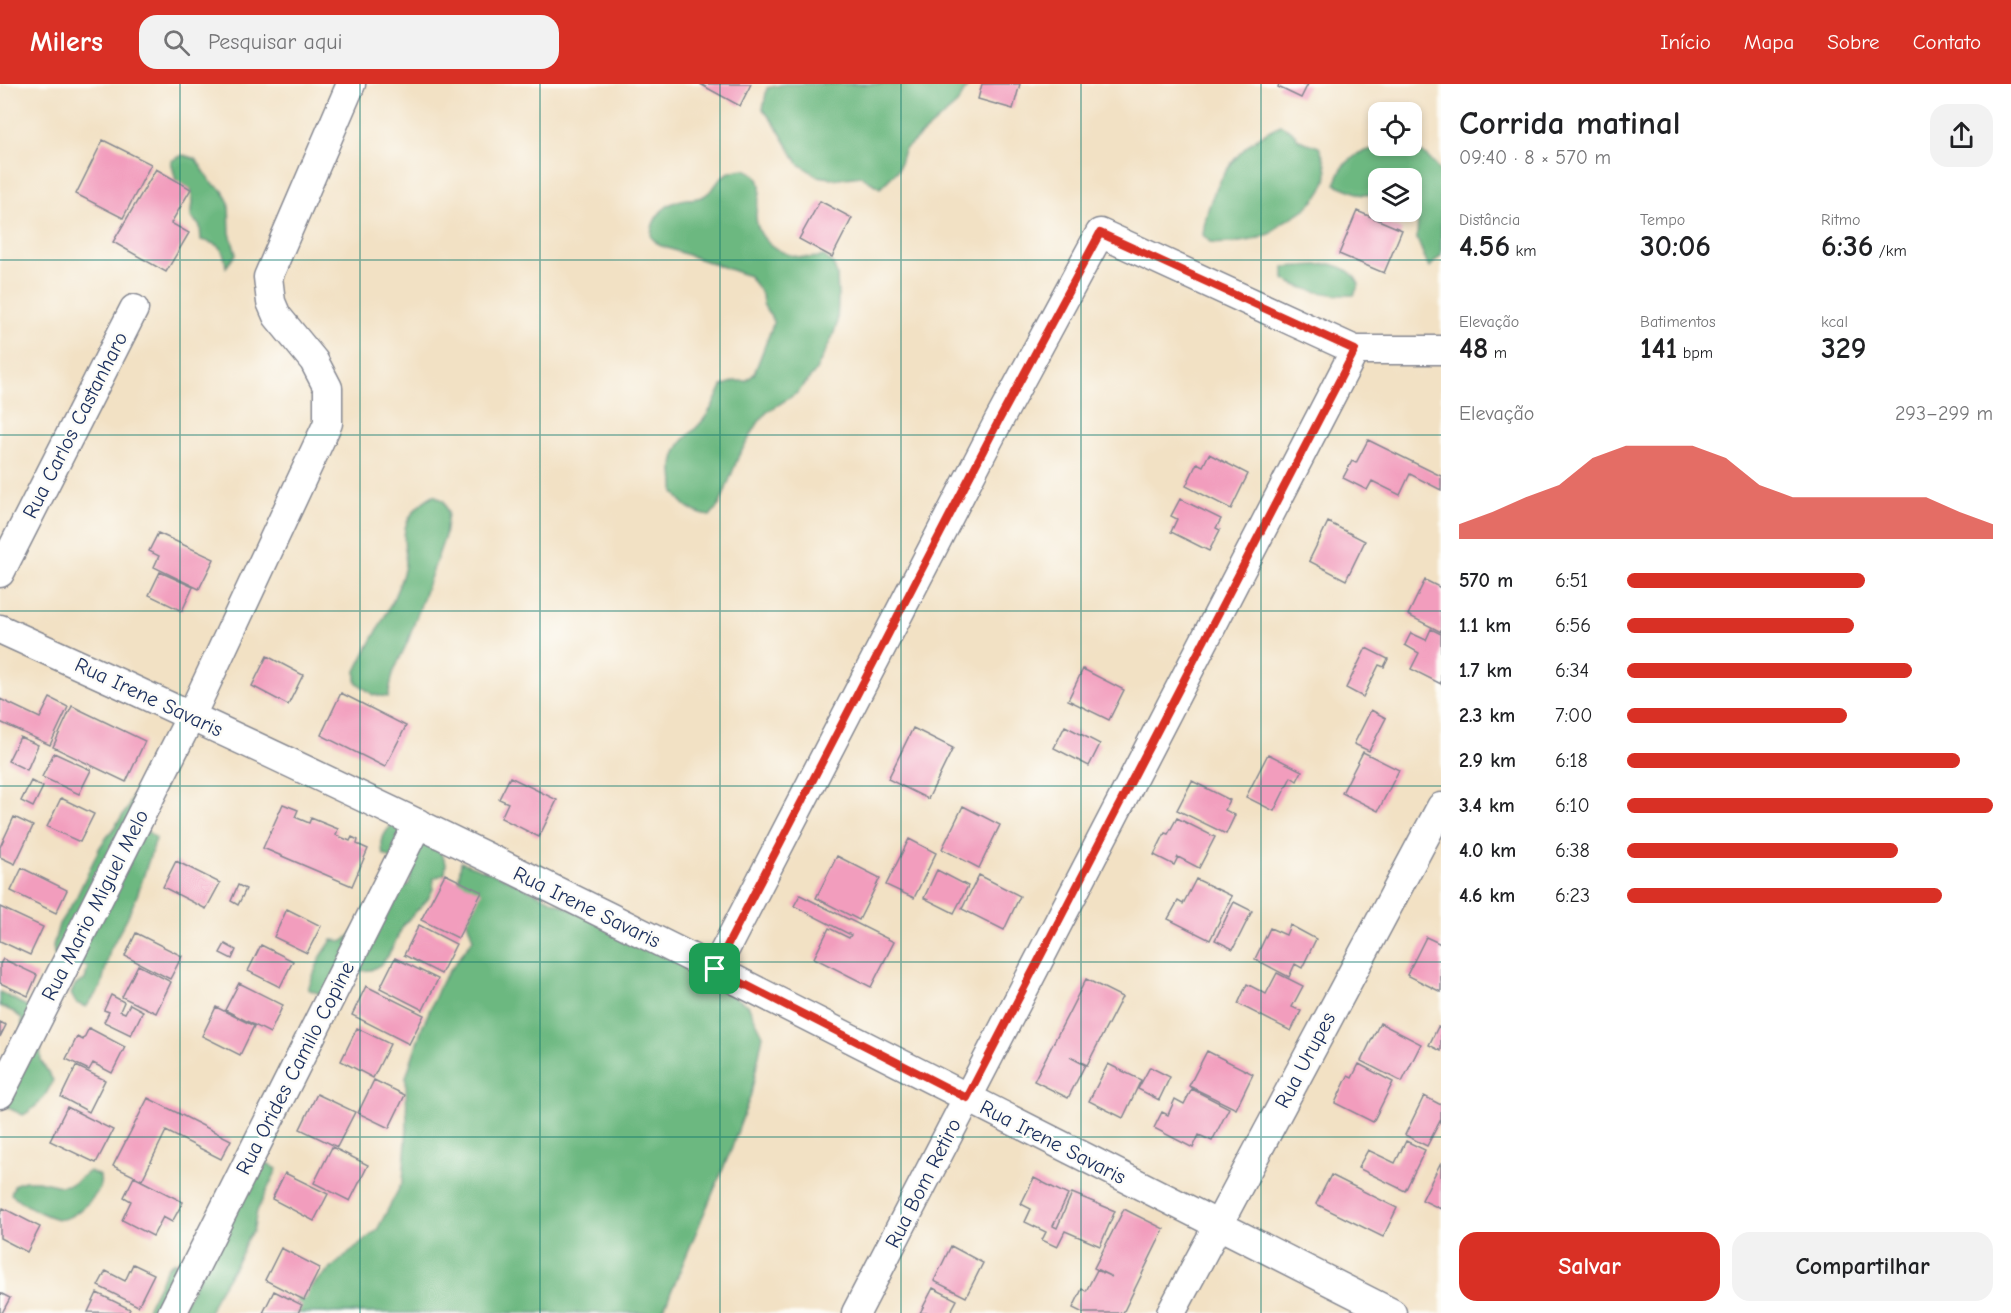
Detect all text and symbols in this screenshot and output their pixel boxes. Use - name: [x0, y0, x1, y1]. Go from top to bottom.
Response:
- search box: [139, 15, 559, 69]
- text: Milers: [30, 26, 103, 58]
- icon: search: [160, 26, 193, 59]
- text: Pesquisar aqui: [208, 29, 342, 55]
- text: Início: [1660, 30, 1711, 54]
- text: Mapa: [1744, 30, 1794, 54]
- text: Sobre: [1827, 30, 1880, 54]
- text: Contato: [1913, 30, 1981, 54]
- map controls: [1368, 102, 1422, 222]
- button: locate: [1368, 102, 1422, 156]
- text: Corrida matinal: [1459, 104, 1681, 142]
- button: share: [1930, 104, 1993, 167]
- text: 09:40 · 8 × 570 m: [1459, 146, 1611, 169]
- button: layers: [1368, 168, 1422, 222]
- text: Distância: [1459, 211, 1520, 229]
- text: Tempo: [1640, 211, 1685, 229]
- text: Ritmo: [1821, 211, 1860, 229]
- text: 4.56: [1459, 229, 1510, 264]
- text: 30:06: [1640, 229, 1711, 264]
- text: 6:36: [1821, 229, 1873, 264]
- text: km: [1510, 242, 1536, 260]
- text: /km: [1873, 242, 1907, 260]
- text: Elevação: [1459, 313, 1519, 331]
- text: Batimentos: [1640, 313, 1716, 331]
- text: kcal: [1821, 313, 1848, 331]
- street label: Rua Carlos Castanharo: [18, 328, 132, 522]
- text: 48: [1459, 331, 1488, 366]
- text: 141: [1640, 331, 1677, 366]
- text: 329: [1821, 331, 1866, 366]
- text: m: [1488, 344, 1507, 362]
- text: bpm: [1677, 344, 1713, 362]
- text: Elevação: [1459, 402, 1534, 425]
- text: 293–299 m: [1895, 402, 1993, 425]
- text: 570 m: [1459, 569, 1513, 592]
- text: 6:51: [1555, 569, 1588, 592]
- text: 1.1 km: [1459, 614, 1511, 637]
- text: 6:56: [1555, 614, 1591, 637]
- street label: Rua Irene Savaris: [71, 652, 227, 742]
- text: 1.7 km: [1459, 659, 1512, 682]
- text: 6:34: [1555, 659, 1589, 682]
- text: 2.3 km: [1459, 704, 1515, 727]
- text: 7:00: [1555, 704, 1592, 727]
- text: 2.9 km: [1459, 749, 1516, 772]
- text: 6:18: [1555, 749, 1588, 772]
- text: 3.4 km: [1459, 794, 1515, 817]
- text: 6:10: [1555, 794, 1590, 817]
- street label: Rua Mario Miguel Melo: [36, 806, 154, 1004]
- text: 4.0 km: [1459, 839, 1516, 862]
- text: 6:38: [1555, 839, 1590, 862]
- street label: Rua Irene Savaris: [510, 861, 664, 953]
- text: 4.6 km: [1459, 884, 1515, 907]
- text: 6:23: [1555, 884, 1590, 907]
- pin: [689, 943, 740, 994]
- icon: arrive: [698, 952, 731, 985]
- street label: Rua Orides Camilo Copine: [231, 958, 359, 1178]
- street label: Rua Urupes: [1270, 1008, 1340, 1112]
- street label: Rua Irene Savaris: [976, 1095, 1130, 1189]
- street label: Rua Bom Retiro: [880, 1114, 966, 1252]
- button: Salvar: [1459, 1232, 1720, 1301]
- button: Compartilhar: [1732, 1232, 1993, 1301]

